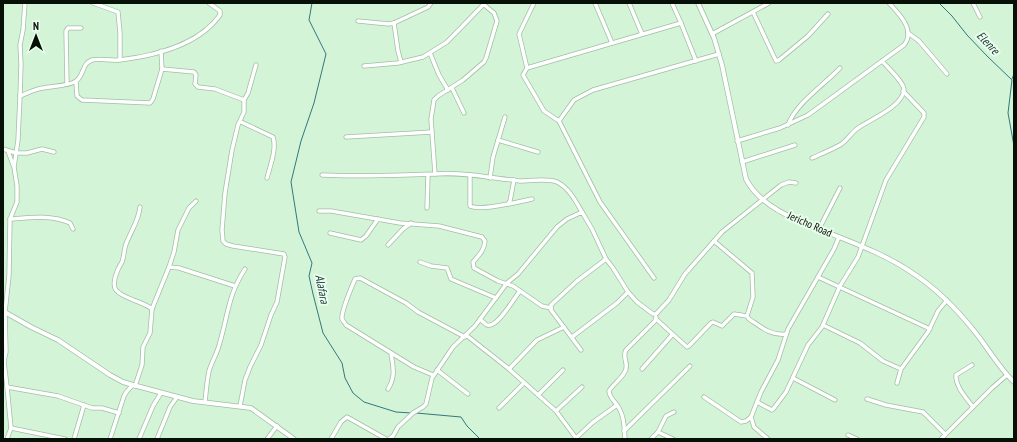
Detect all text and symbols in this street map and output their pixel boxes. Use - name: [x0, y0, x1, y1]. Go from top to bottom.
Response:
- north arrow: [16, 16, 56, 56]
- text: N: [33, 19, 39, 33]
- water label: Elenre: [974, 28, 1004, 58]
- street label: Jericho Road: [785, 208, 835, 240]
- water label: Alafara: [312, 273, 333, 306]

